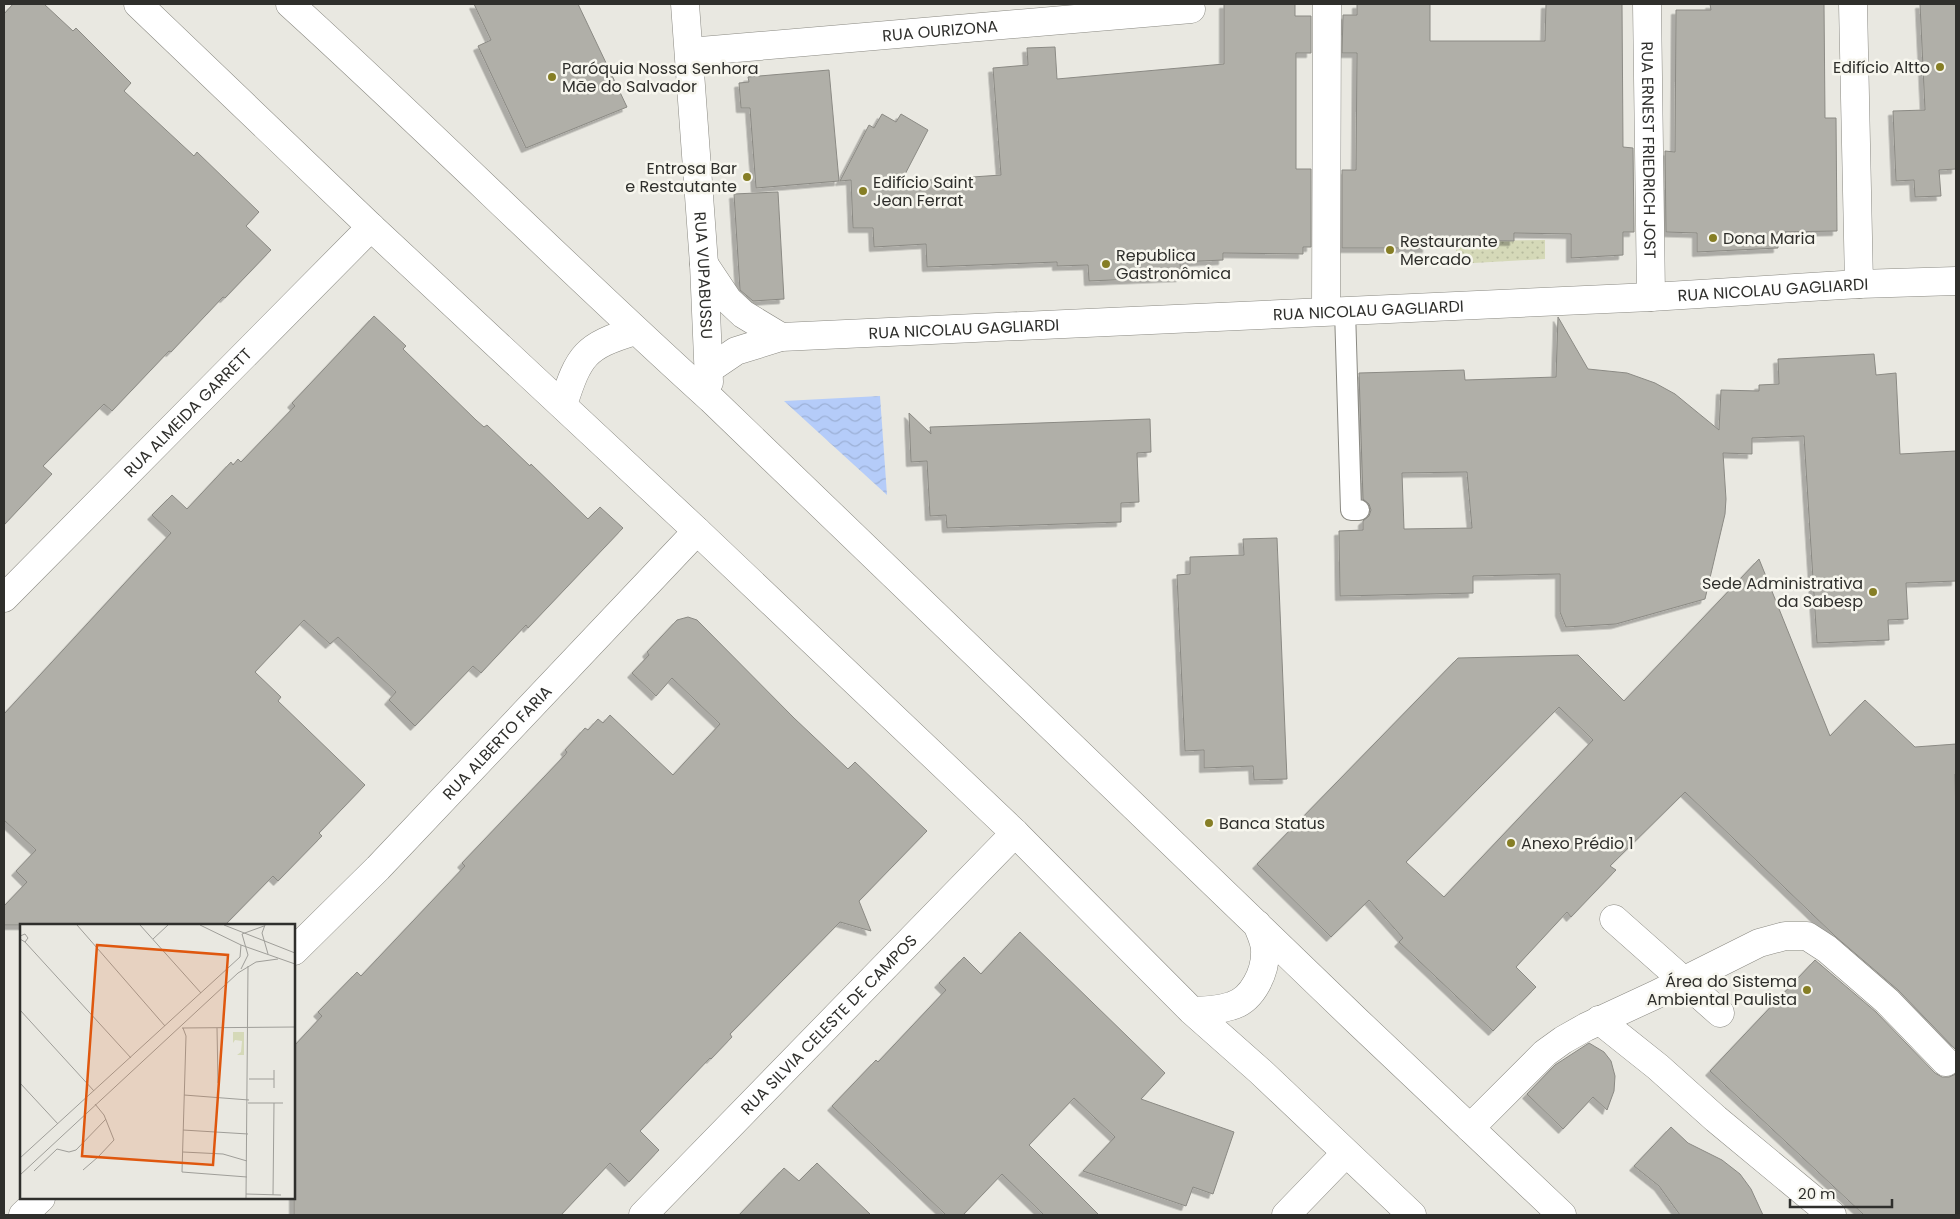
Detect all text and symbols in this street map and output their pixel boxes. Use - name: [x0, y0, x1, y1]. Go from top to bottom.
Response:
- street label: RUA OURIZONA: [881, 14, 999, 47]
- street label: RUA ERNEST FRIEDRICH JOST: [1636, 41, 1662, 259]
- place label: Edifício Altto: [1833, 56, 1930, 79]
- place label: Paróquia Nossa Senhora Mãe do Salvador: [562, 57, 758, 98]
- marker: Edifício Altto: [1934, 61, 1946, 73]
- marker: Paróquia Nossa Senhora Mãe do Salvador: [546, 71, 558, 83]
- place label: Entrosa Bar e Restautante: [625, 157, 737, 198]
- marker: Entrosa Bar e Restautante: [741, 171, 753, 183]
- place label: Edifício Saint Jean Ferrat: [873, 171, 974, 212]
- marker: Edifício Saint Jean Ferrat: [857, 185, 869, 197]
- street label: RUA VUPABUSSU: [689, 211, 719, 340]
- place label: Dona Maria: [1723, 227, 1815, 250]
- place label: Restaurante Mercado: [1400, 230, 1498, 271]
- marker: Dona Maria: [1707, 232, 1719, 244]
- place label: Republica Gastronômica: [1116, 244, 1231, 285]
- marker: Restaurante Mercado: [1384, 244, 1396, 256]
- marker: Republica Gastronômica: [1100, 258, 1112, 270]
- street label: RUA NICOLAU GAGLIARDI: [1677, 272, 1869, 307]
- street label: RUA NICOLAU GAGLIARDI: [1273, 294, 1464, 326]
- street label: RUA NICOLAU GAGLIARDI: [868, 313, 1060, 344]
- street label: RUA ALMEIDA GARRETT: [118, 342, 257, 482]
- place label: Sede Administrativa da Sabesp: [1702, 572, 1863, 613]
- marker: Sede Administrativa da Sabesp: [1867, 586, 1879, 598]
- street label: RUA ALBERTO FARIA: [437, 680, 557, 805]
- place label: Banca Status: [1219, 812, 1325, 835]
- marker: Banca Status: [1203, 817, 1215, 829]
- place label: Anexo Prédio 1: [1521, 832, 1634, 855]
- marker: Anexo Prédio 1: [1505, 837, 1517, 849]
- inset map: [20, 924, 295, 1199]
- street label: RUA SILVIA CELESTE DE CAMPOS: [735, 929, 922, 1120]
- place label: Área do Sistema Ambiental Paulista: [1647, 970, 1797, 1011]
- marker: Área do Sistema Ambiental Paulista: [1801, 984, 1813, 996]
- scale bar: [1790, 1176, 1892, 1208]
- text: 20 m: [1798, 1183, 1836, 1204]

